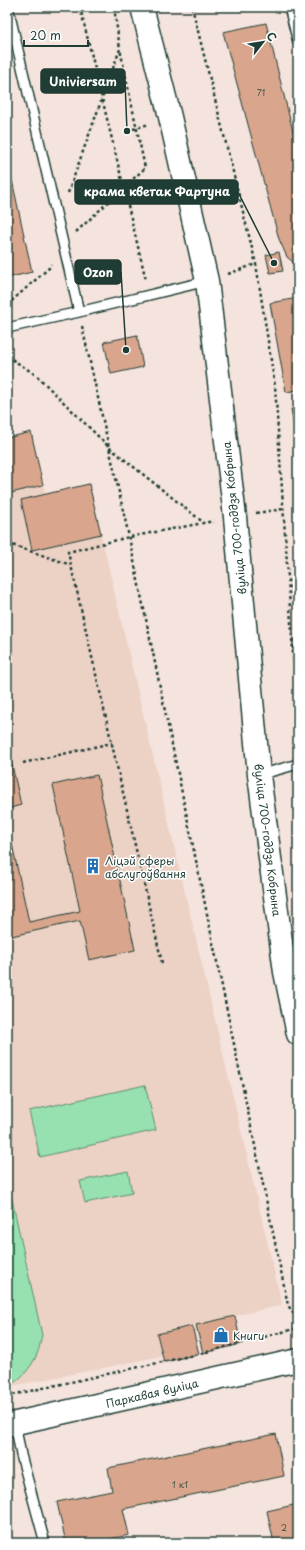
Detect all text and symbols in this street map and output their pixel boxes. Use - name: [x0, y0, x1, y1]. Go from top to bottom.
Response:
- scale bar: [24, 22, 88, 48]
- north arrow: [243, 22, 283, 62]
- text: 20 m: [30, 26, 61, 44]
- text: С: [263, 29, 281, 45]
- callout: Univiersam: [41, 69, 125, 93]
- text: Univiersam: [49, 72, 117, 90]
- house number: 71: [257, 85, 265, 99]
- callout: крама кветак Фартуна: [75, 180, 238, 204]
- text: крама кветак Фартуна: [84, 182, 230, 200]
- callout: Ozon: [75, 260, 121, 284]
- text: Ozon: [83, 263, 113, 281]
- street label: вуліца 700-годдзя Кобрына: [218, 441, 250, 595]
- street label: вуліца 700-годдзя Кобрына: [250, 763, 286, 917]
- place label: Ліцэй сферы абслугоўвання: [105, 852, 186, 882]
- building icon: Ліцэй сферы абслугоўвання: [84, 857, 102, 875]
- shop icon: Книги: [212, 1326, 230, 1344]
- place label: Книги: [233, 1327, 264, 1344]
- street label: Паркавая вуліца: [104, 1374, 200, 1412]
- house number: 1 к1: [172, 1477, 188, 1491]
- house number: 2: [281, 1520, 287, 1534]

